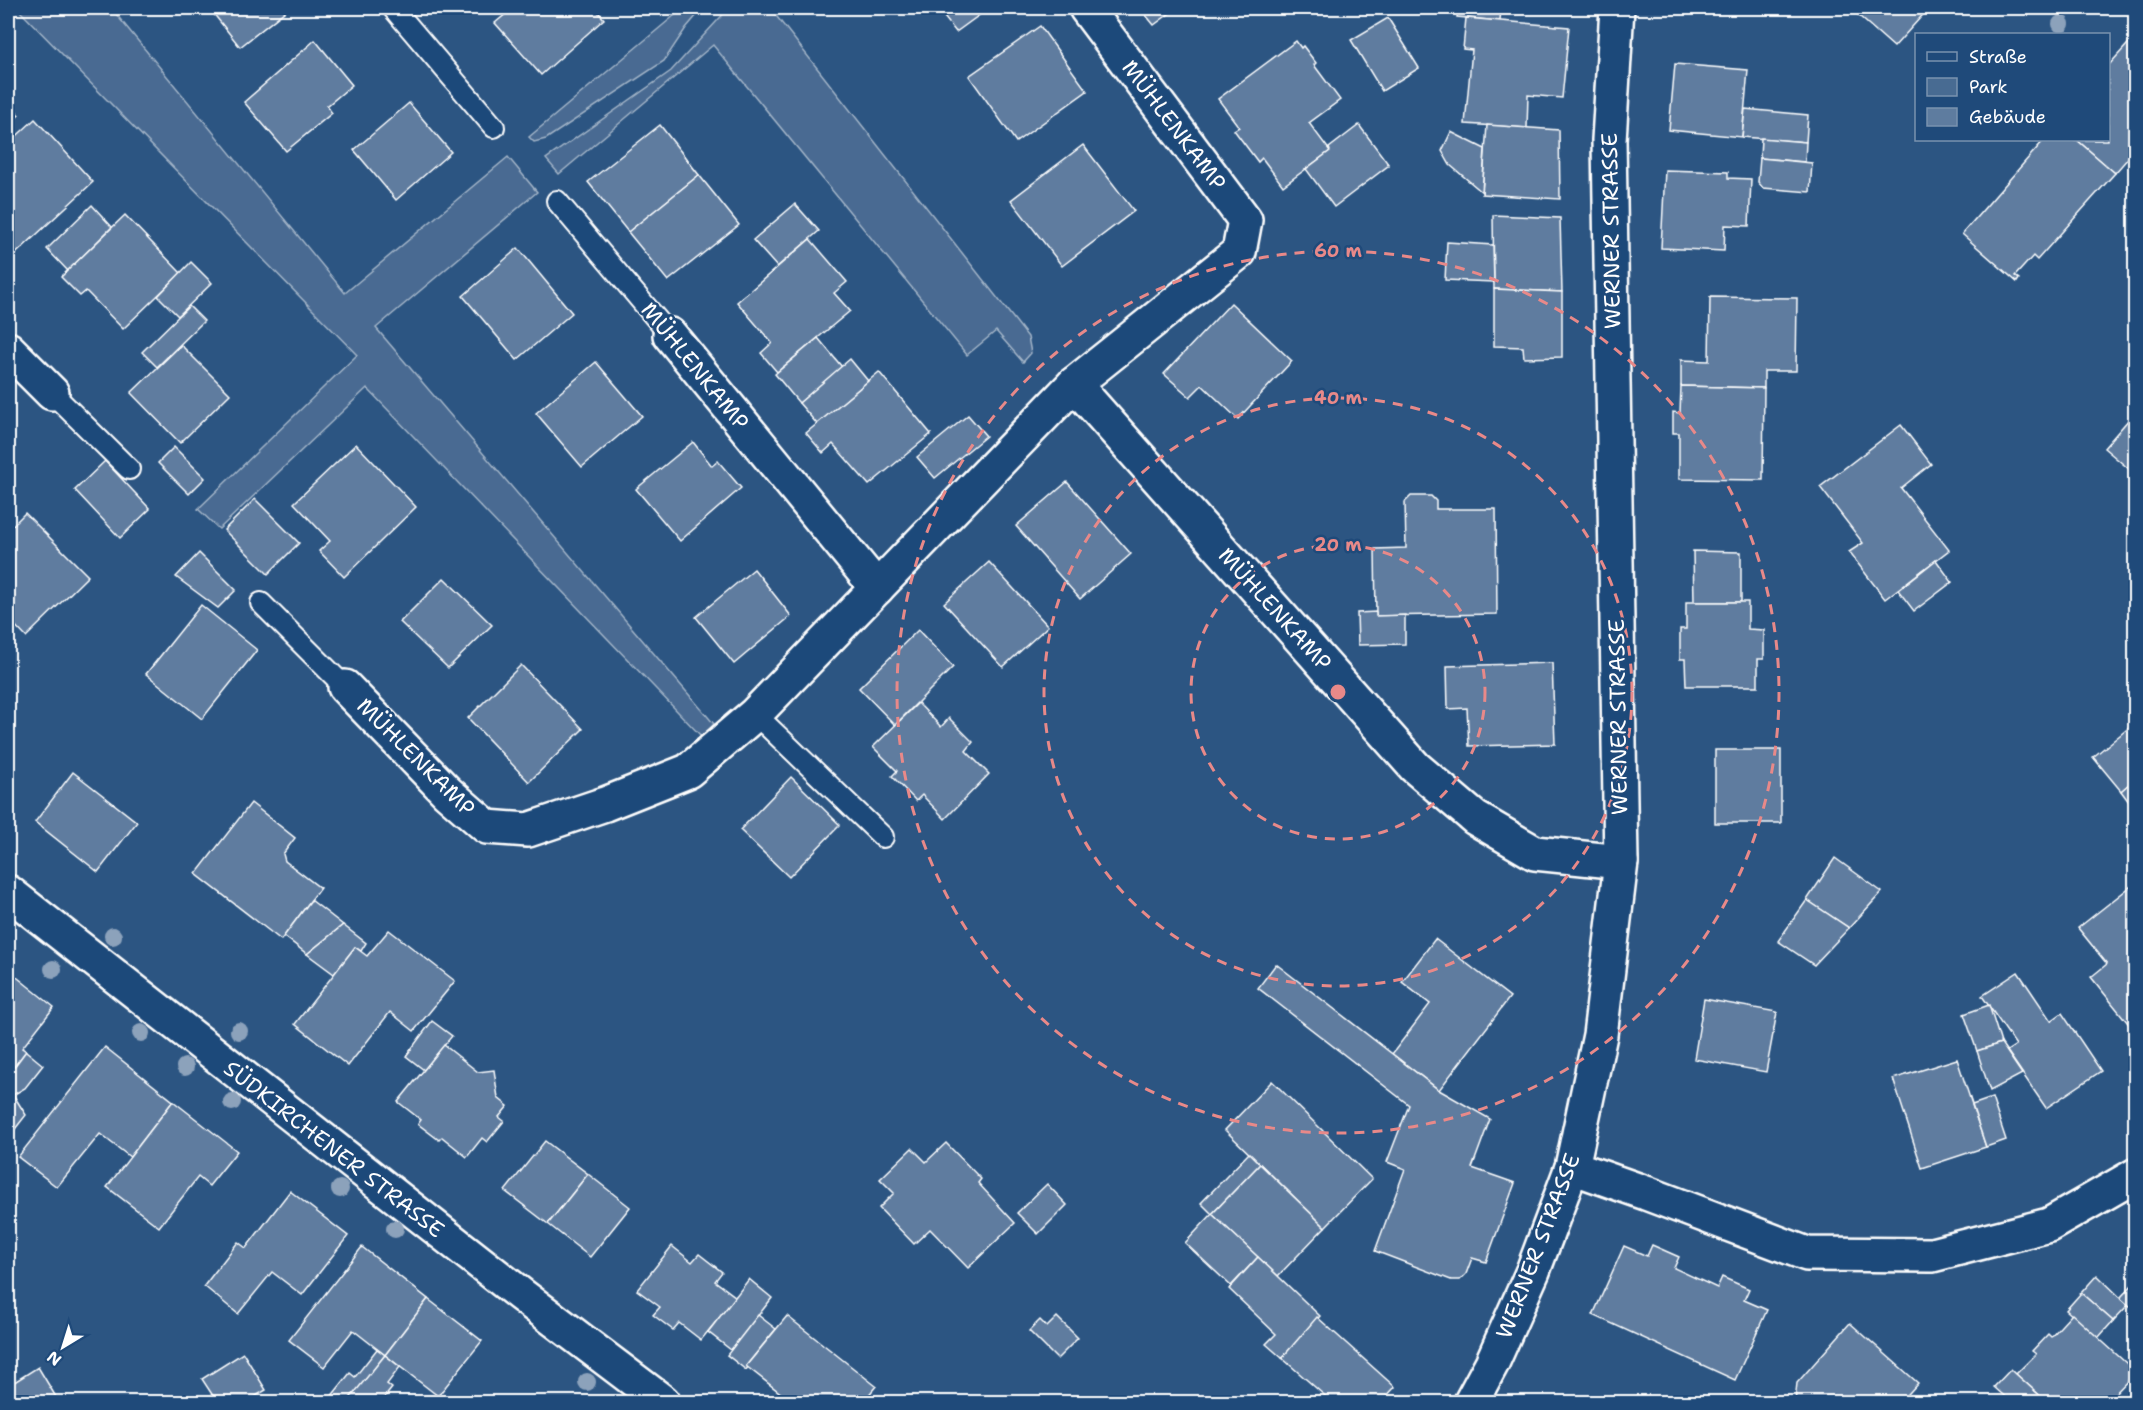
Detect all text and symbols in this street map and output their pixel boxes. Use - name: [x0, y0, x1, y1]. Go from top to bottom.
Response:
- legend: [1915, 33, 2110, 141]
- text: Straße: [1969, 45, 2027, 69]
- street label: MÜHLENKAMP: [1115, 54, 1233, 196]
- text: Park: [1969, 75, 2008, 99]
- text: Gebäude: [1969, 105, 2046, 129]
- street label: WERNER STRASSE: [1595, 133, 1627, 329]
- text: 60 m: [1314, 239, 1362, 263]
- street label: MÜHLENKAMP: [635, 296, 755, 436]
- text: 40 m: [1314, 386, 1362, 410]
- text: 20 m: [1314, 533, 1362, 557]
- street label: MÜHLENKAMP: [1212, 541, 1338, 677]
- street label: WERNER STRASSE: [1602, 619, 1634, 815]
- centre of rings: [1328, 682, 1348, 702]
- street label: MÜHLENKAMP: [351, 692, 481, 822]
- street label: SÜDKIRCHENER STRASSE: [218, 1054, 450, 1244]
- street label: WERNER STRASSE: [1489, 1149, 1587, 1343]
- north arrow: [33, 1317, 93, 1377]
- text: N: [43, 1346, 66, 1371]

